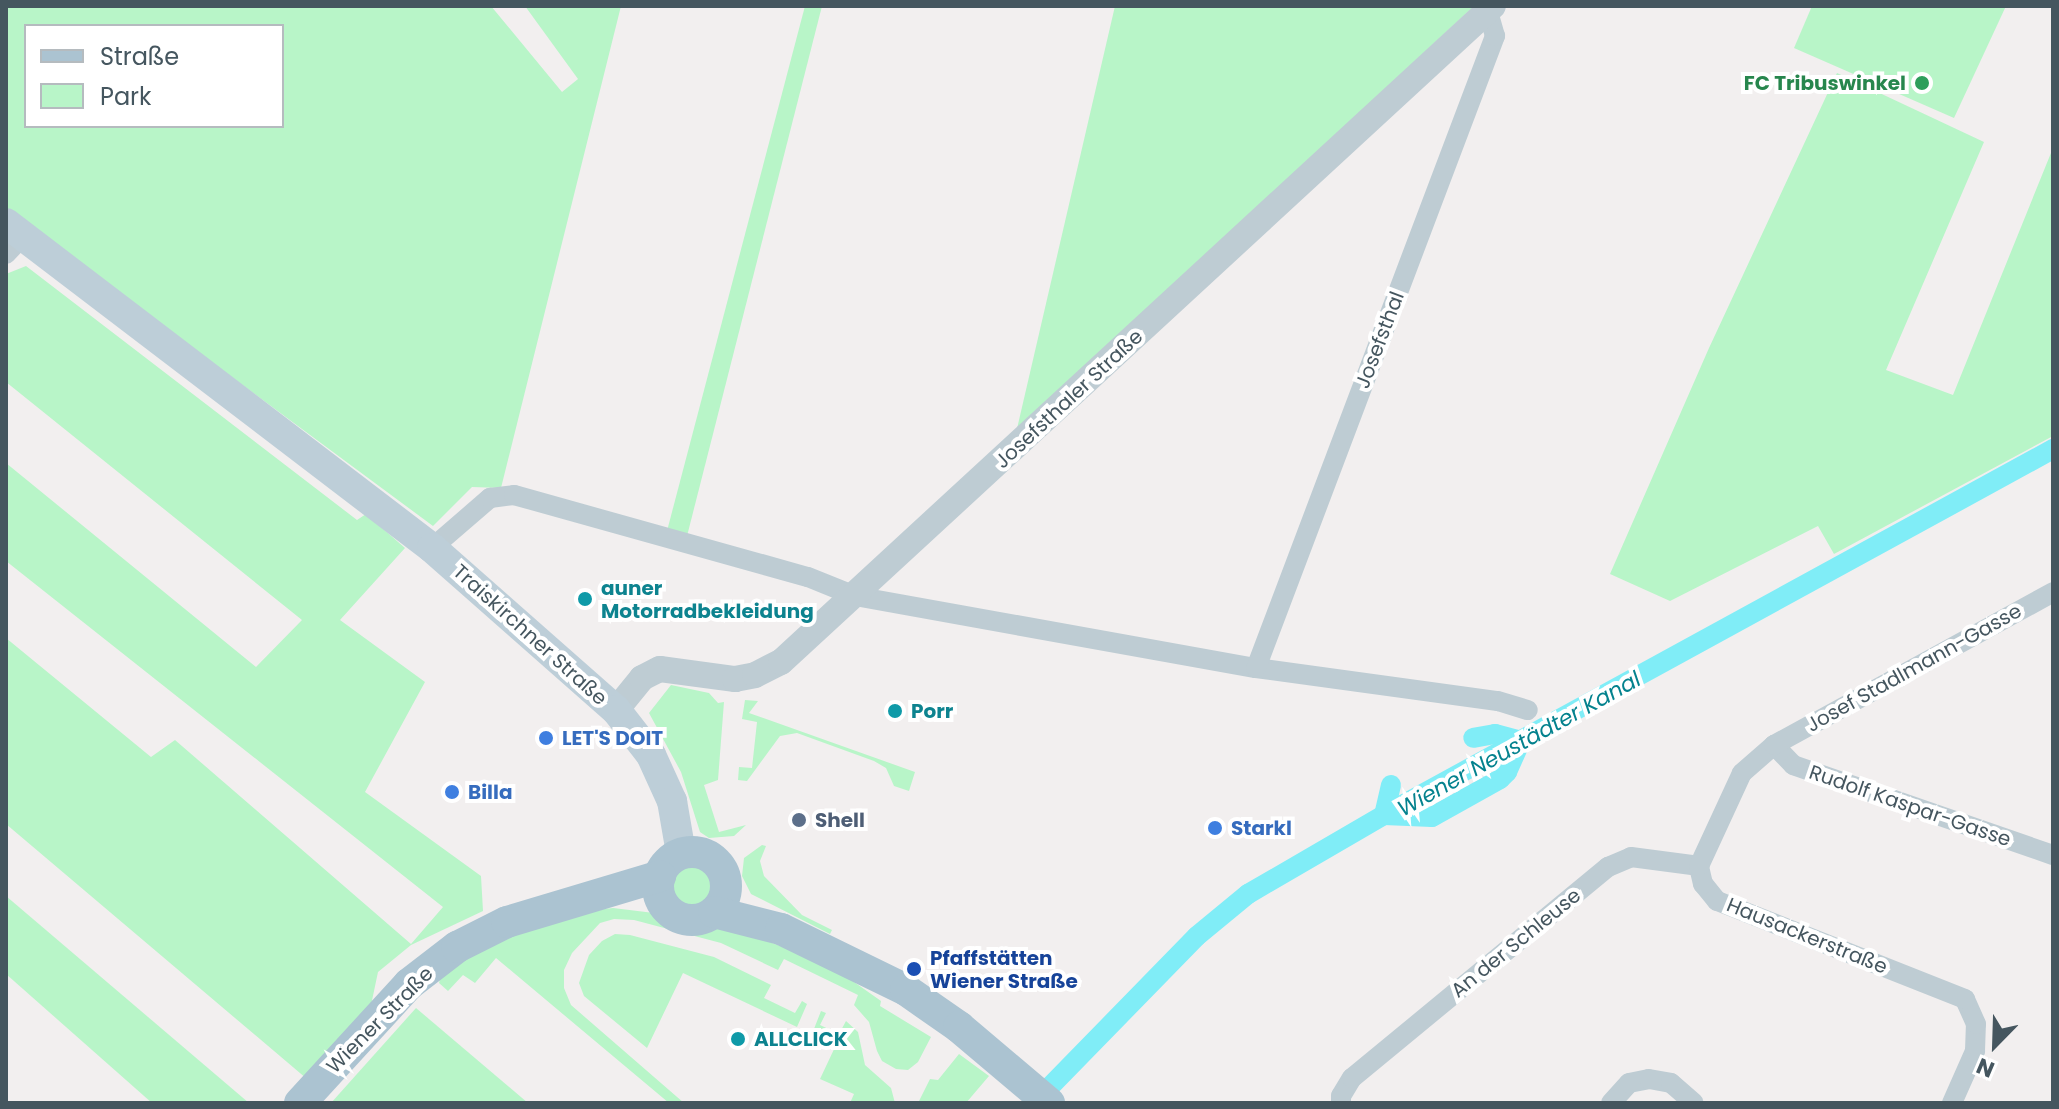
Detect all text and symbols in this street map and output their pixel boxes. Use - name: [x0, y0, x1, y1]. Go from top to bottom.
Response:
- legend: [24, 24, 284, 128]
- text: Straße: [100, 40, 179, 73]
- place label: FC Tribuswinkel: [1744, 71, 1906, 95]
- marker: FC Tribuswinkel: [1913, 74, 1931, 92]
- text: Park: [100, 80, 151, 113]
- street label: Josefsthal: [1351, 288, 1409, 392]
- street label: Josefsthaler Straße: [990, 324, 1148, 474]
- street label: Traiskirchner Straße: [448, 560, 612, 710]
- place label: auner Motorradbekleidung: [601, 576, 814, 623]
- marker: auner Motorradbekleidung: [576, 590, 594, 608]
- street label: Josef Stadlmann-Gasse: [1802, 599, 2026, 737]
- water label: Wiener Neustädter Kanal: [1393, 666, 1645, 822]
- place label: Porr: [911, 699, 953, 723]
- marker: Porr: [886, 702, 904, 720]
- place label: LET'S DOIT: [562, 726, 663, 750]
- marker: LET'S DOIT: [537, 729, 555, 747]
- street label: Rudolf Kaspar-Gasse: [1806, 760, 2014, 852]
- place label: Billa: [468, 780, 512, 804]
- marker: Billa: [443, 783, 461, 801]
- place label: Shell: [815, 808, 865, 832]
- marker: Shell: [790, 811, 808, 829]
- place label: Starkl: [1231, 816, 1292, 840]
- marker: Starkl: [1206, 819, 1224, 837]
- street label: An der Schleuse: [1446, 883, 1586, 1003]
- street label: Hausackerstraße: [1723, 893, 1891, 979]
- place label: Pfaffstätten Wiener Straße: [930, 946, 1078, 993]
- marker: Pfaffstätten Wiener Straße: [905, 960, 923, 978]
- street label: Wiener Straße: [322, 962, 438, 1078]
- north arrow: [1955, 1005, 2035, 1085]
- place label: ALLCLICK: [754, 1027, 848, 1051]
- marker: ALLCLICK: [729, 1030, 747, 1048]
- text: N: [1972, 1050, 1999, 1085]

